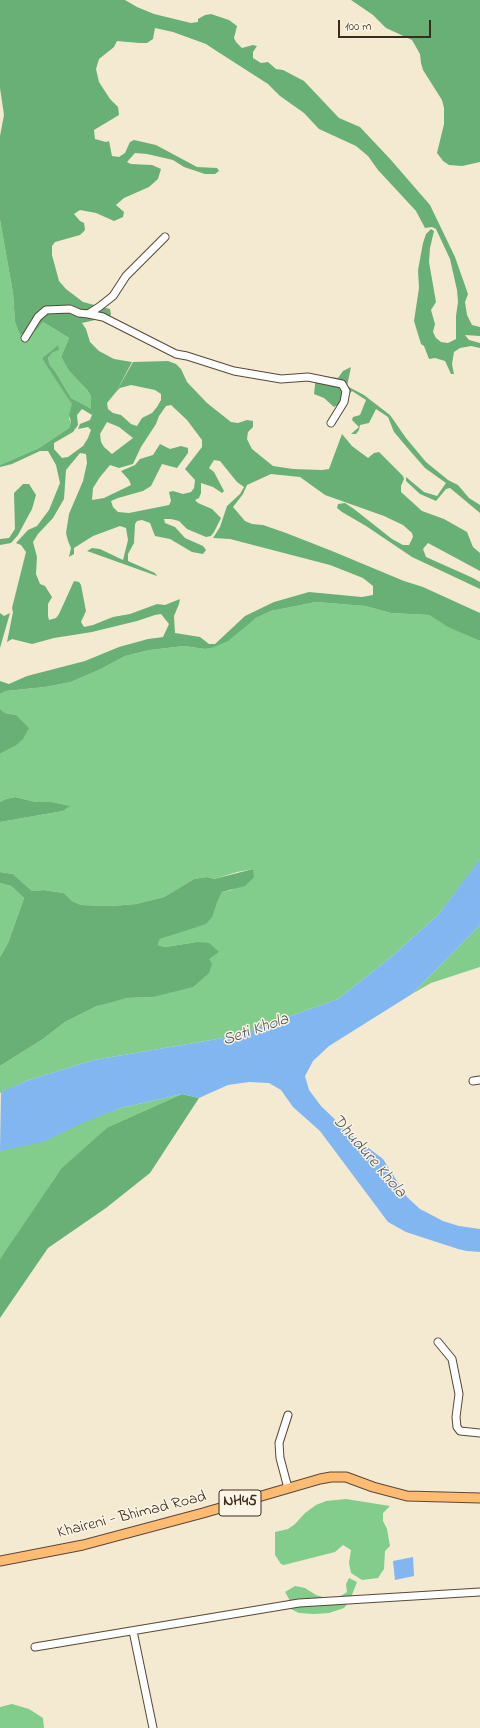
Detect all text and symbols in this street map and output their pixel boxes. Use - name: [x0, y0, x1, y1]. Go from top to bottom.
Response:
- scale bar: [340, 12, 433, 38]
- text: 100 m: [345, 18, 372, 36]
- water label: Seti Khola: [220, 1010, 292, 1052]
- water label: Dhudure Khola: [326, 1111, 410, 1203]
- street label: Khaireni - Bhimad Road: [55, 1488, 209, 1544]
- road number: NH45: [219, 1490, 261, 1516]

